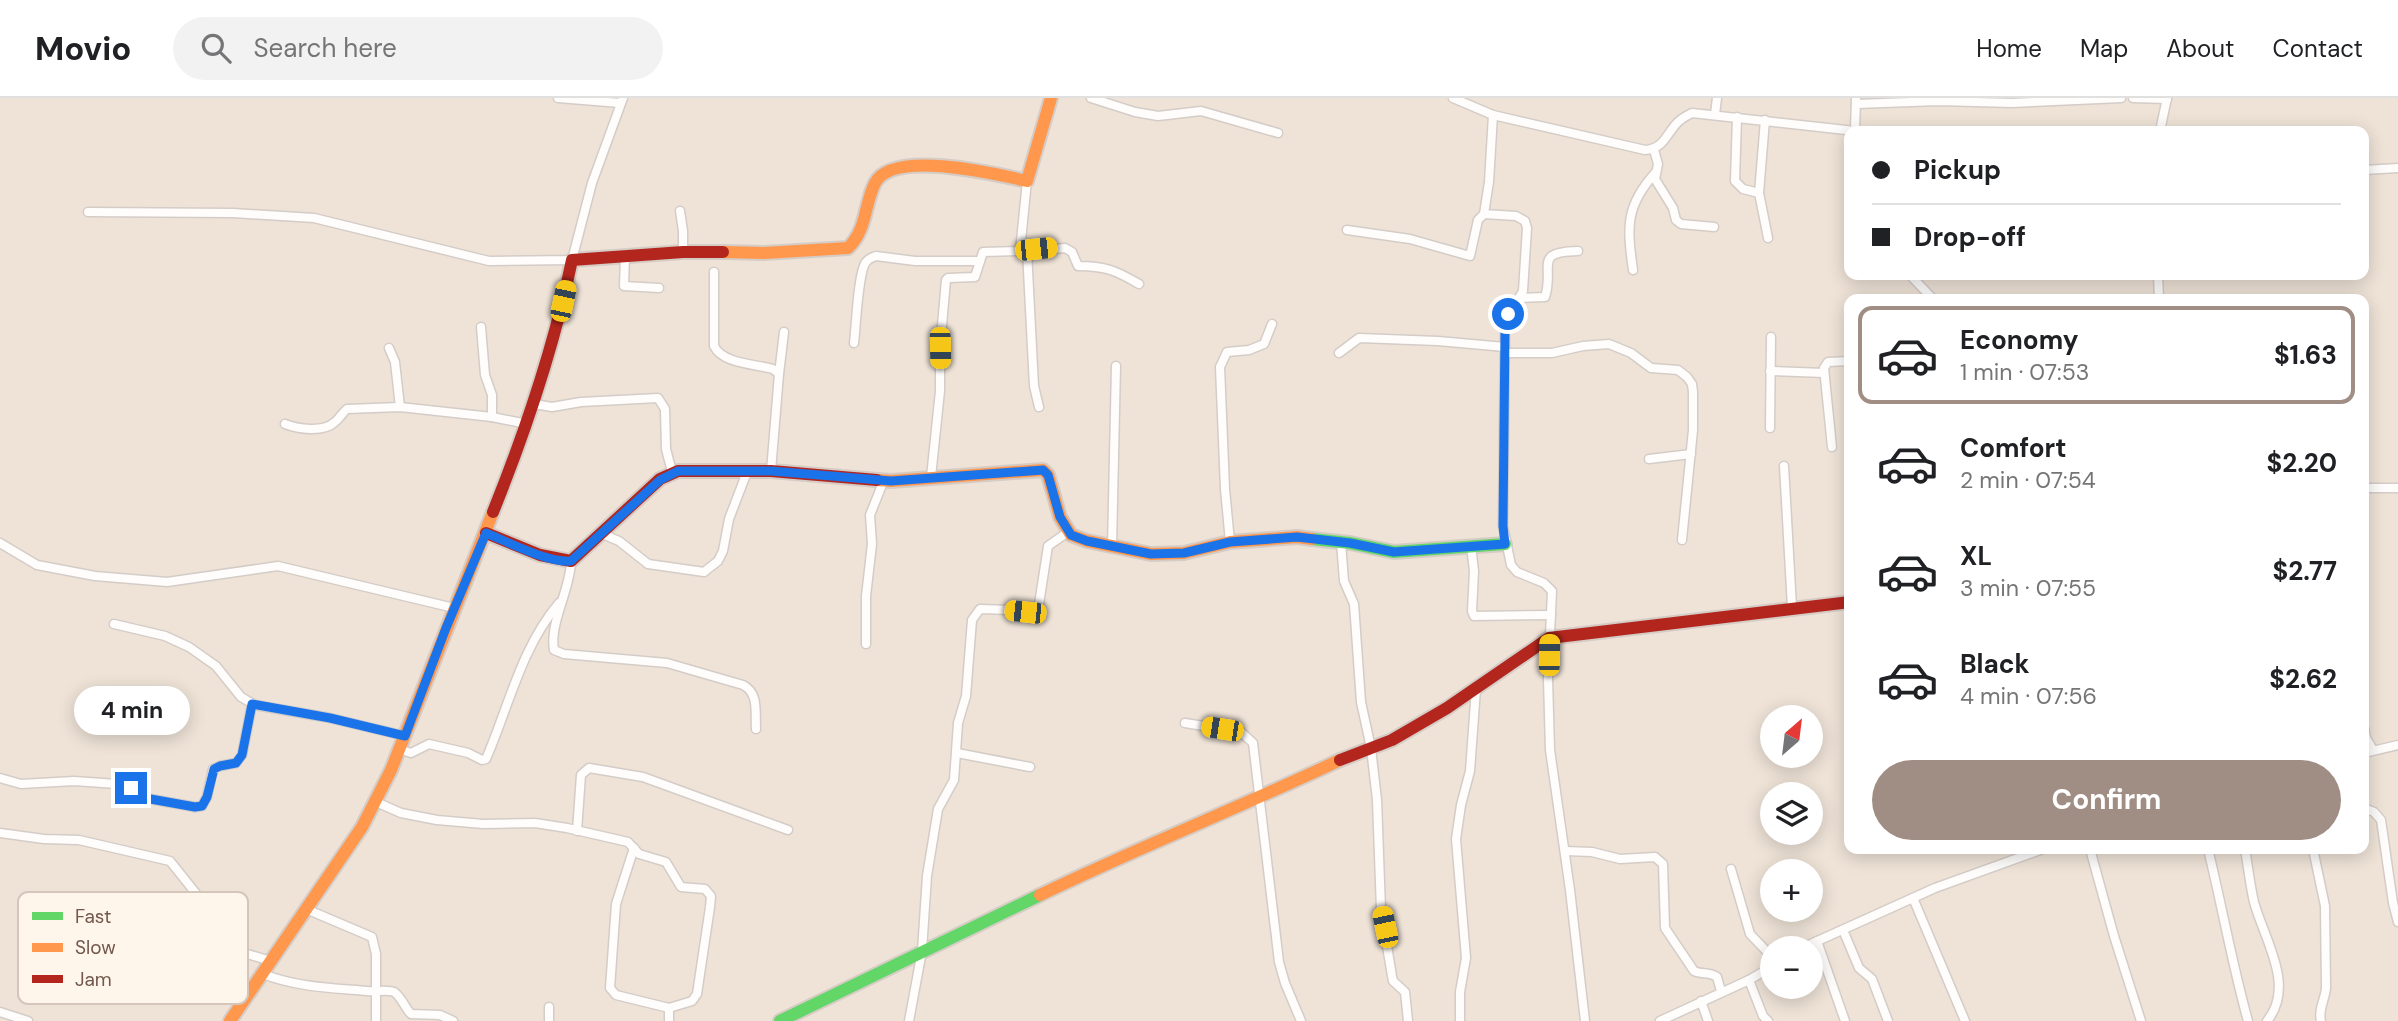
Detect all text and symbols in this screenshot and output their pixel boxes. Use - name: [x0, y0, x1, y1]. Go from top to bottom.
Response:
- search box: [173, 17, 663, 80]
- text: Movio: [35, 27, 131, 70]
- icon: search: [197, 29, 235, 67]
- text: Search here: [253, 31, 397, 65]
- text: Home: [1976, 33, 2042, 64]
- text: Map: [2080, 33, 2128, 64]
- text: About: [2166, 33, 2235, 64]
- text: Contact: [2273, 33, 2363, 64]
- text: Pickup: [1914, 153, 2001, 187]
- text: Drop-off: [1914, 220, 2026, 254]
- car: [1015, 236, 1058, 262]
- car: [549, 278, 578, 324]
- route start: [1492, 298, 1524, 330]
- text: Economy: [1960, 323, 2078, 357]
- icon: car: [1876, 324, 1939, 387]
- car: [930, 327, 951, 369]
- text: $1.63: [2274, 338, 2337, 372]
- text: 1 min · 07:53: [1960, 357, 2089, 387]
- text: Comfort: [1960, 431, 2066, 465]
- icon: car: [1876, 432, 1939, 495]
- text: $2.20: [2267, 446, 2337, 480]
- text: 2 min · 07:54: [1960, 465, 2096, 495]
- text: XL: [1960, 539, 1992, 573]
- icon: car: [1876, 540, 1939, 603]
- text: $2.77: [2273, 554, 2337, 588]
- text: 3 min · 07:55: [1960, 573, 2096, 603]
- car: [1004, 599, 1047, 625]
- car: [1539, 634, 1560, 676]
- text: Black: [1960, 647, 2030, 681]
- icon: car: [1876, 648, 1939, 711]
- text: $2.62: [2269, 662, 2337, 696]
- text: 4 min · 07:56: [1960, 681, 2097, 711]
- callout: 4 min: [73, 686, 189, 736]
- text: 4 min: [101, 695, 163, 725]
- north arrow: [1760, 705, 1824, 768]
- map controls: [1760, 705, 1823, 999]
- car: [1200, 715, 1245, 743]
- button: Confirm: [1872, 760, 2341, 840]
- route end: [115, 772, 147, 804]
- button: layers: [1760, 782, 1823, 845]
- button: +: [1760, 859, 1823, 922]
- legend: [18, 892, 248, 1004]
- text: Fast: [75, 904, 111, 929]
- car: [1371, 904, 1400, 950]
- text: Slow: [75, 935, 116, 960]
- button: −: [1760, 936, 1823, 999]
- text: Jam: [75, 967, 112, 992]

